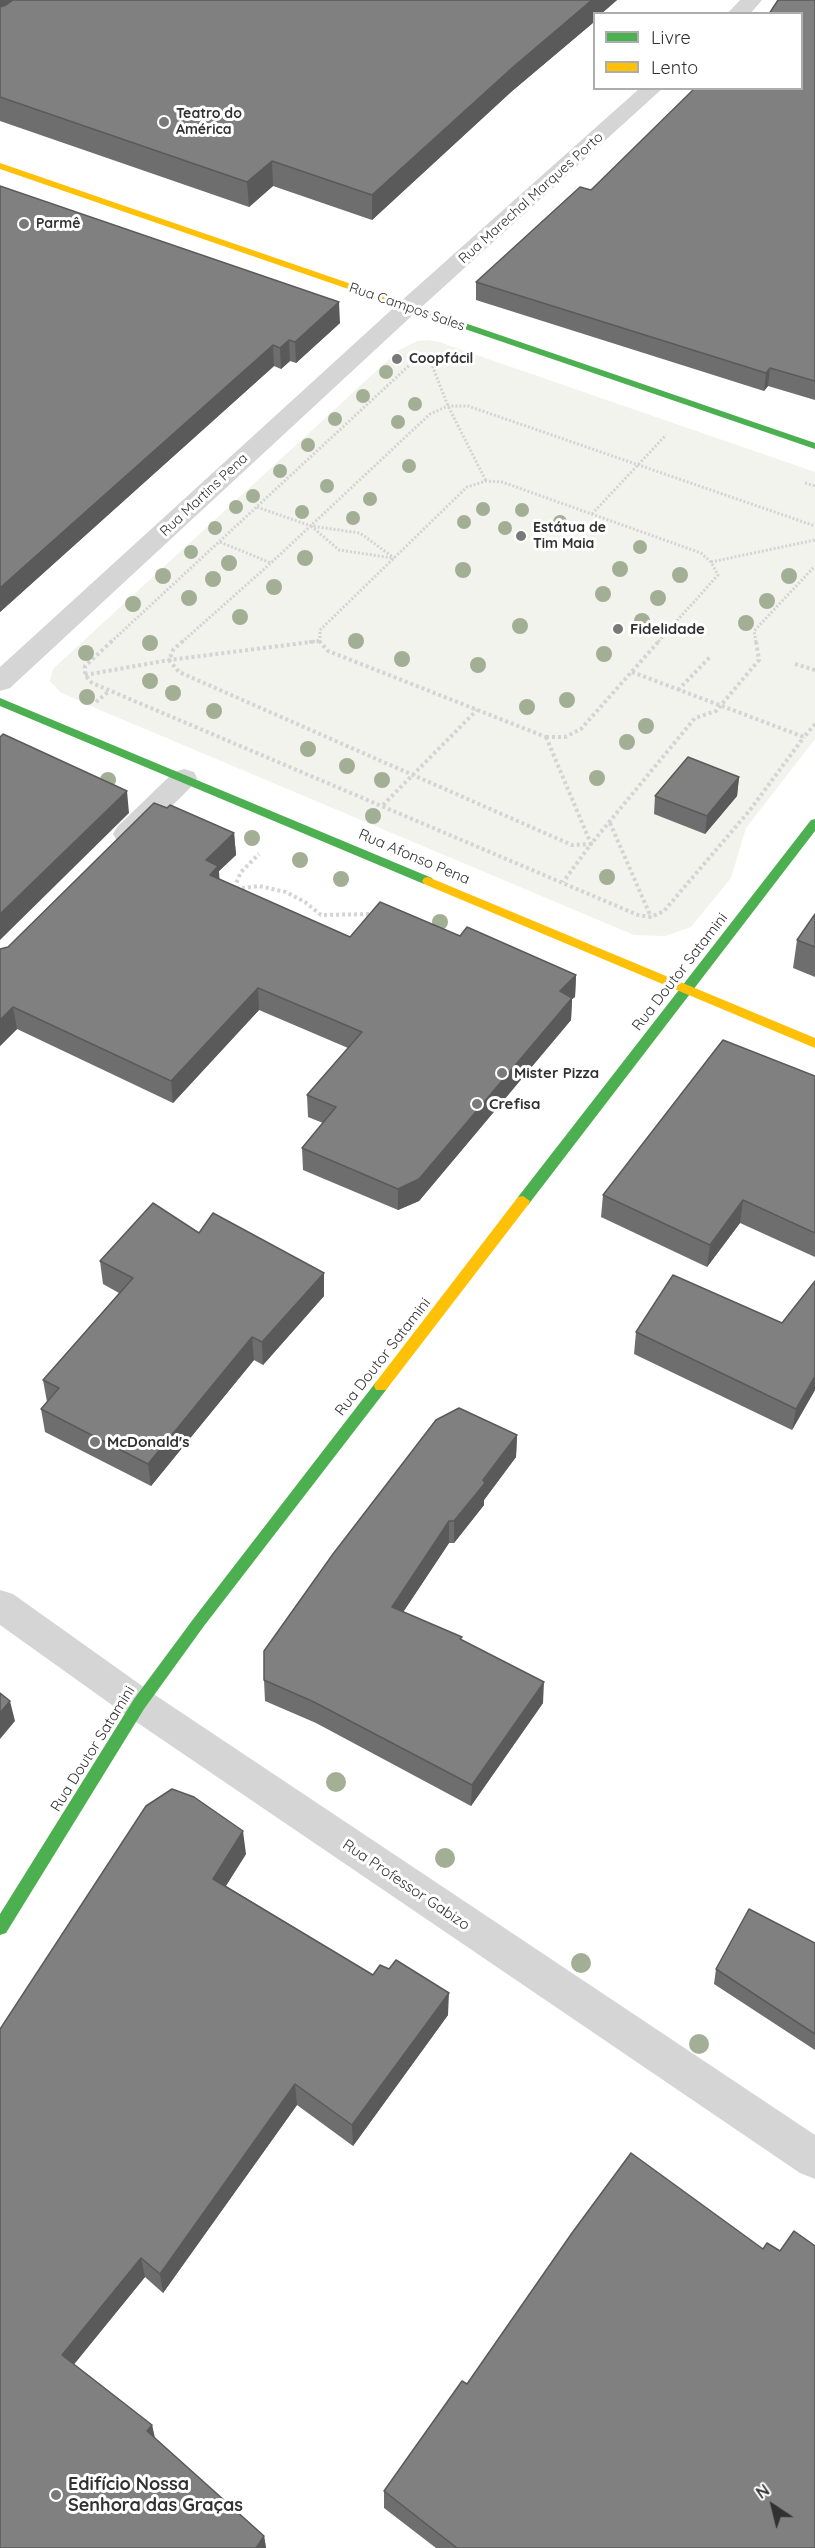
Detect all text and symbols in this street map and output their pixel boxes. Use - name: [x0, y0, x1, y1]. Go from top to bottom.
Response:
- legend: [593, 12, 803, 90]
- text: Livre: [651, 26, 691, 49]
- text: Lento: [651, 56, 698, 79]
- place label: Teatro do América: [176, 106, 242, 138]
- marker: Teatro do América: [157, 115, 171, 129]
- street label: Rua Marechal Marques Porto: [455, 129, 607, 267]
- place label: Parmê: [36, 216, 80, 232]
- marker: Parmê: [17, 217, 31, 231]
- street label: Rua Campos Sales: [347, 279, 467, 335]
- place label: Coopfácil: [409, 351, 473, 367]
- marker: Coopfácil: [390, 352, 404, 366]
- street label: Rua Martins Pena: [157, 450, 251, 540]
- place label: Estátua de Tim Maia: [533, 520, 606, 552]
- marker: Estátua de Tim Maia: [514, 529, 528, 543]
- place label: Fidelidade: [630, 620, 705, 638]
- marker: Fidelidade: [611, 622, 625, 636]
- street label: Rua Afonso Pena: [356, 825, 472, 889]
- street label: Rua Doutor Satamini: [628, 910, 732, 1034]
- place label: Mister Pizza: [514, 1064, 599, 1082]
- marker: Mister Pizza: [495, 1066, 509, 1080]
- place label: Crefisa: [489, 1095, 540, 1113]
- marker: Crefisa: [470, 1097, 484, 1111]
- street label: Rua Doutor Satamini: [331, 1295, 435, 1419]
- place label: McDonald's: [107, 1433, 189, 1451]
- marker: McDonald's: [88, 1435, 102, 1449]
- street label: Rua Doutor Satamini: [47, 1683, 139, 1815]
- street label: Rua Professor Gabizo: [339, 1836, 473, 1934]
- place label: Edifício Nossa Senhora das Graças: [68, 2474, 243, 2516]
- north arrow: [743, 2476, 803, 2536]
- text: N: [752, 2480, 773, 2503]
- marker: Edifício Nossa Senhora das Graças: [49, 2488, 63, 2502]

